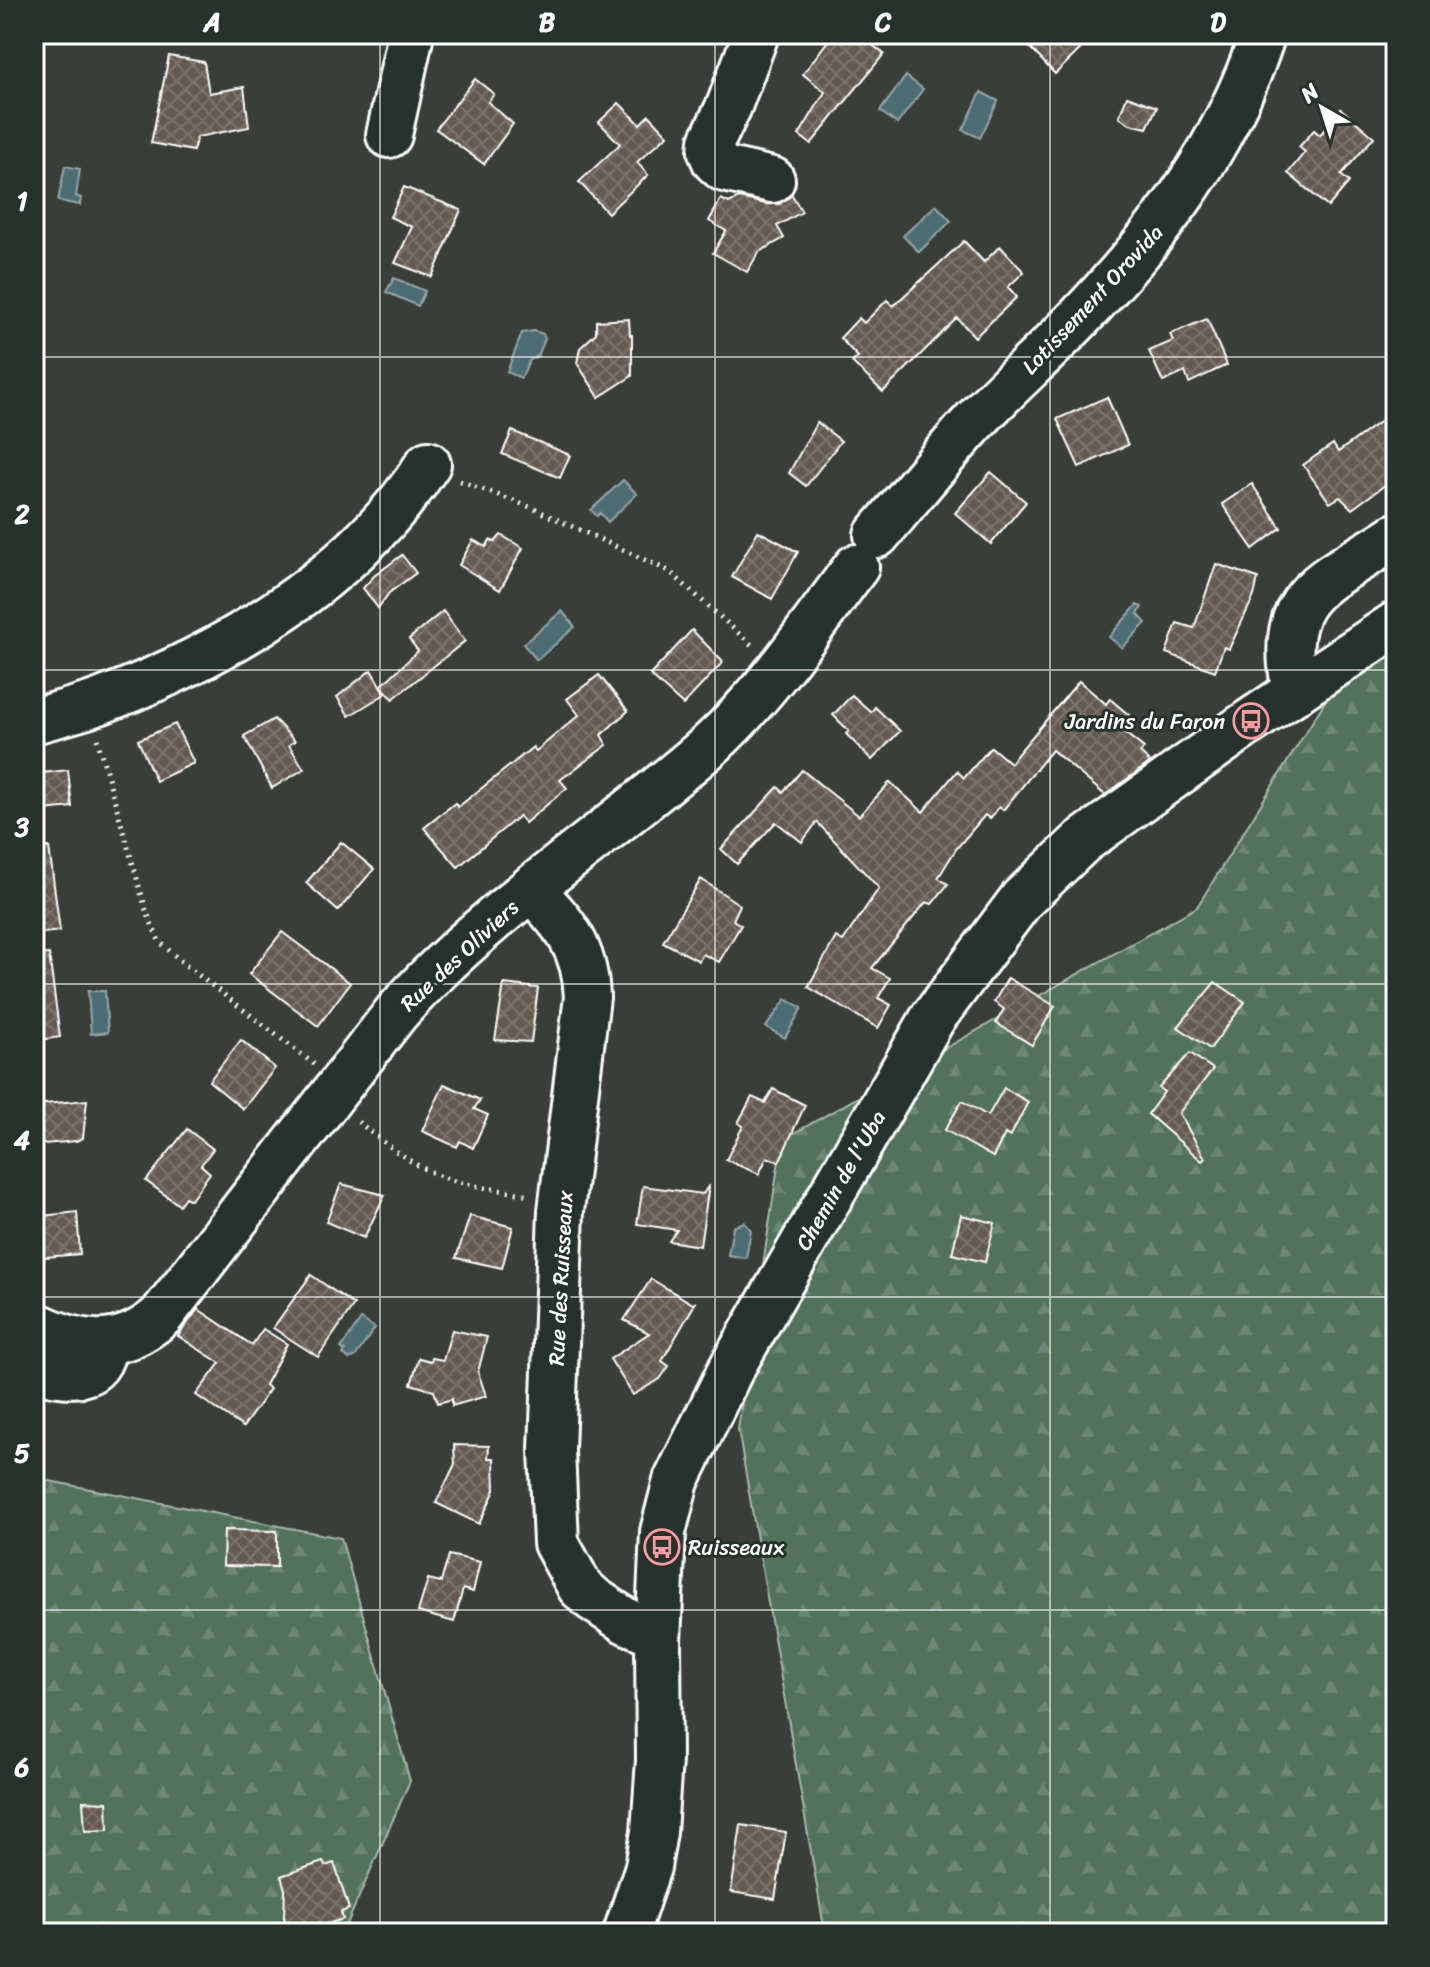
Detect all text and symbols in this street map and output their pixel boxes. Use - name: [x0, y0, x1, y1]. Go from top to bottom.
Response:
- text: A: [202, 0, 221, 45]
- text: B: [539, 0, 556, 45]
- text: C: [874, 0, 892, 45]
- text: D: [1210, 0, 1226, 45]
- north arrow: [1282, 68, 1362, 148]
- text: N: [1291, 72, 1329, 113]
- text: 1: [16, 178, 28, 224]
- street label: Lotissement Orovida: [1012, 215, 1173, 384]
- text: 2: [13, 491, 30, 537]
- place label: Jardins du Faron: [1064, 702, 1225, 741]
- bus stop icon: Jardins du Faron: [1232, 702, 1270, 740]
- text: 3: [14, 804, 30, 850]
- street label: Rue des Oliviers: [391, 889, 528, 1021]
- street label: Chemin de l'Uba: [784, 1103, 897, 1258]
- text: 4: [14, 1117, 30, 1163]
- street label: Rue des Ruisseaux: [536, 1189, 585, 1367]
- text: 5: [14, 1430, 30, 1476]
- bus stop icon: Ruisseaux: [643, 1528, 681, 1566]
- place label: Ruisseaux: [688, 1528, 785, 1567]
- text: 6: [14, 1744, 30, 1790]

